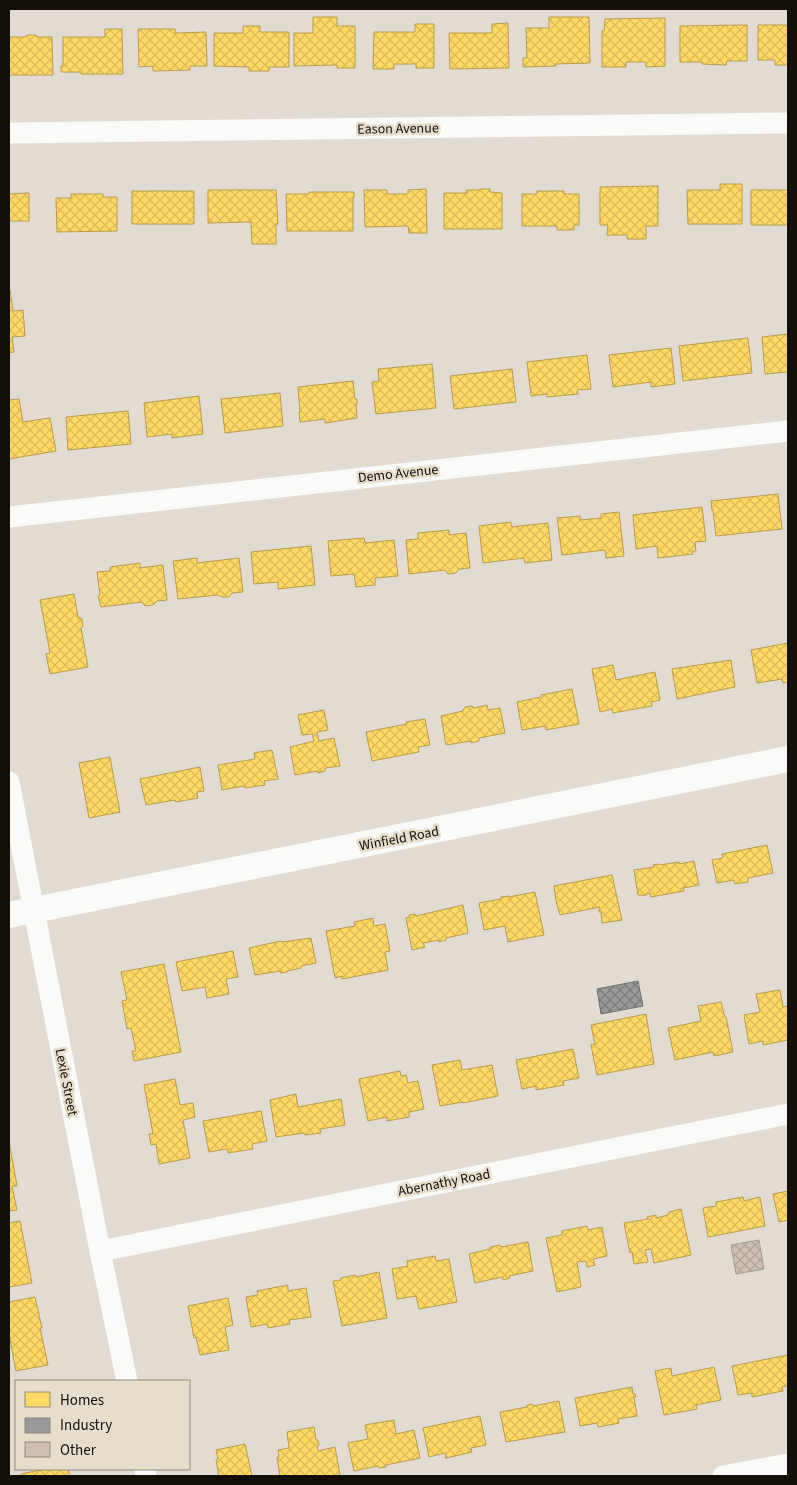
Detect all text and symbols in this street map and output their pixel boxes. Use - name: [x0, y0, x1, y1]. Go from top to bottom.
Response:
- street label: Eason Avenue: [357, 118, 439, 140]
- street label: Demo Avenue: [357, 460, 439, 488]
- street label: Winfield Road: [358, 821, 441, 857]
- street label: Lexie Street: [50, 1047, 82, 1118]
- street label: Abernathy Road: [396, 1164, 492, 1202]
- legend: [15, 1380, 190, 1470]
- text: Homes: [60, 1390, 104, 1411]
- text: Industry: [60, 1415, 112, 1436]
- text: Other: [60, 1440, 97, 1461]

